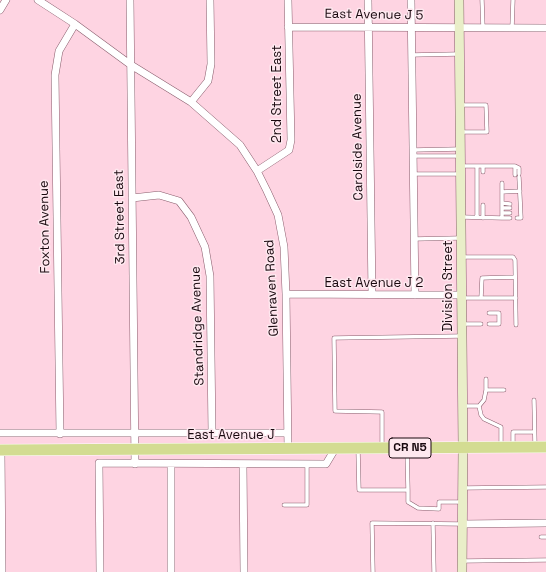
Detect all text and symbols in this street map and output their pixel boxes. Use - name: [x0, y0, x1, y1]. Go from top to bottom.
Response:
- street label: East Avenue J 5: [324, 6, 424, 24]
- street label: 2nd Street East: [269, 45, 285, 143]
- street label: Carolside Avenue: [349, 93, 367, 201]
- street label: 3rd Street East: [111, 170, 129, 264]
- street label: Foxton Avenue: [36, 180, 54, 274]
- street label: Glenraven Road: [262, 239, 282, 337]
- street label: Division Street: [440, 240, 456, 332]
- street label: Standridge Avenue: [188, 266, 208, 386]
- street label: East Avenue J 2: [325, 275, 423, 291]
- street label: East Avenue J: [187, 427, 275, 443]
- road number: CR N5: [389, 438, 431, 458]

